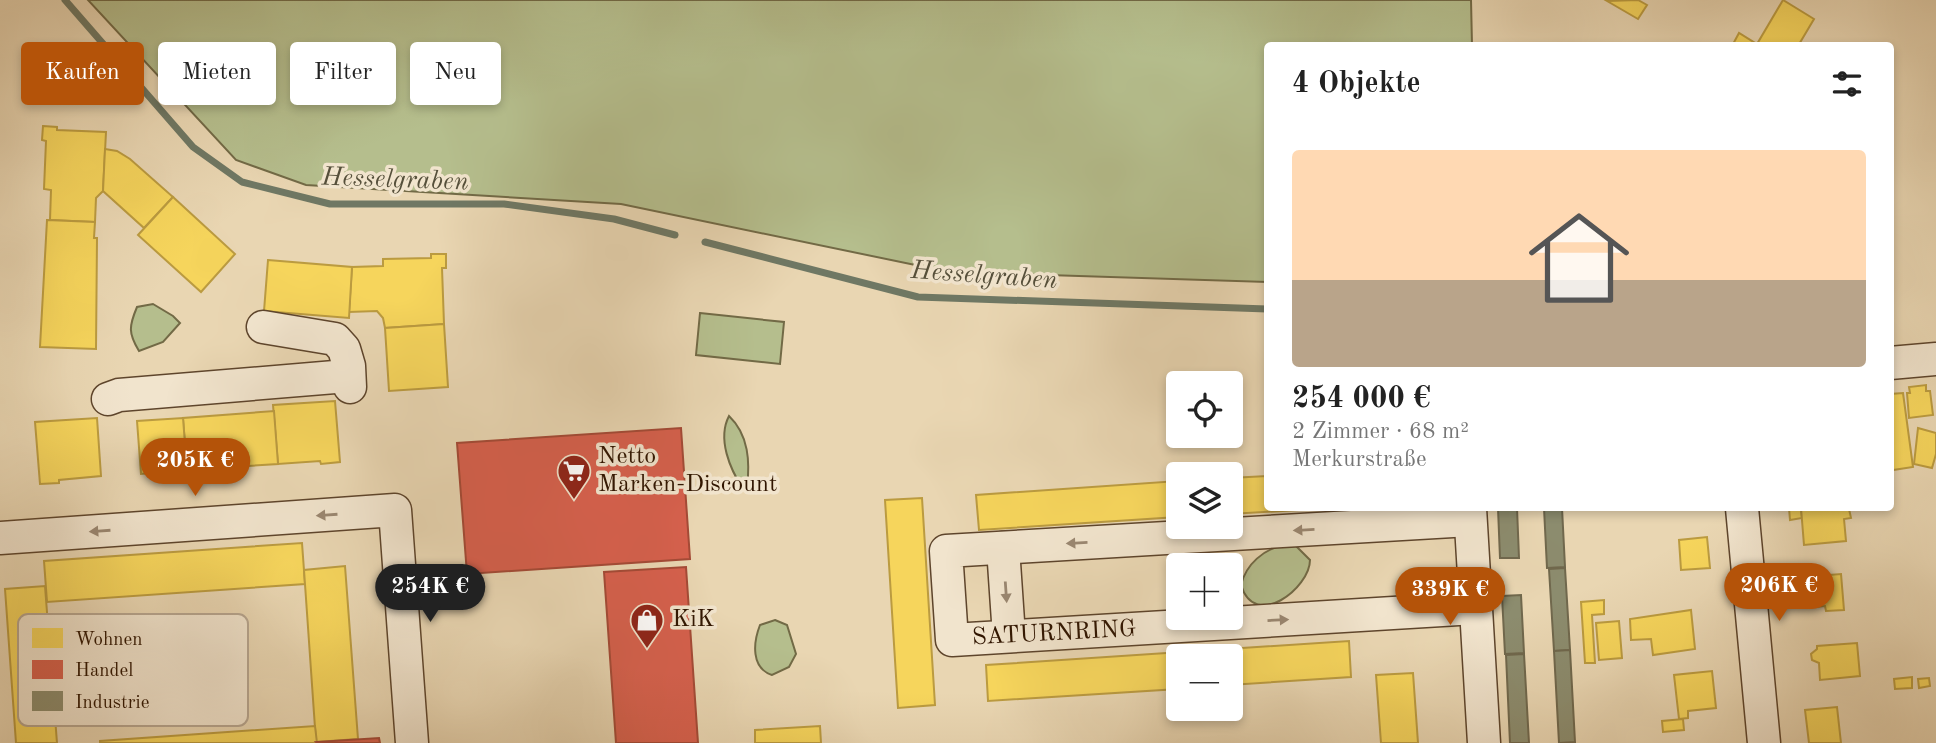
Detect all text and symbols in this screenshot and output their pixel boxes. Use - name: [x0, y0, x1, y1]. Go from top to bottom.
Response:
- chip: Kaufen: [21, 42, 144, 105]
- chip: Mieten: [158, 42, 276, 105]
- chip: Filter: [290, 42, 396, 105]
- chip: Neu: [410, 42, 501, 105]
- icon: filters: [1828, 65, 1866, 103]
- text: 4 Objekte: [1292, 69, 1421, 99]
- water label: Hesselgraben: [320, 164, 469, 196]
- icon: home: [1516, 195, 1642, 321]
- water label: Hesselgraben: [909, 258, 1058, 294]
- map controls: [1166, 371, 1243, 721]
- button: locate: [1166, 371, 1243, 448]
- text: 254 000 €: [1292, 384, 1431, 414]
- text: 2 Zimmer · 68 m²: [1292, 420, 1469, 443]
- pin: 205K €: [138, 438, 252, 498]
- place label: Netto Marken-Discount: [598, 445, 777, 497]
- text: Merkurstraße: [1292, 448, 1426, 471]
- text: 205K €: [156, 449, 234, 472]
- supermarket icon: Netto Marken-Discount: [555, 452, 593, 501]
- button: layers: [1166, 462, 1243, 539]
- one-way arrow: [316, 509, 338, 520]
- one-way arrow: [1293, 524, 1315, 535]
- one-way arrow: [89, 526, 111, 537]
- one-way arrow: [1066, 538, 1088, 549]
- button: +: [1166, 553, 1243, 630]
- pin: 254K €: [373, 564, 487, 624]
- pin: 206K €: [1722, 564, 1836, 623]
- pin: 339K €: [1393, 568, 1507, 627]
- text: 206K €: [1740, 574, 1818, 597]
- text: 254K €: [391, 575, 469, 598]
- text: 339K €: [1411, 578, 1489, 601]
- one-way arrow: [1001, 581, 1012, 603]
- shop icon: KiK: [628, 601, 666, 650]
- place label: KiK: [672, 608, 715, 632]
- legend: [18, 614, 248, 726]
- one-way arrow: [1267, 614, 1289, 625]
- street label: SATURNRING: [971, 618, 1137, 650]
- text: Wohnen: [75, 631, 143, 650]
- button: −: [1166, 644, 1243, 721]
- text: Handel: [75, 662, 133, 681]
- text: Industrie: [75, 694, 149, 713]

